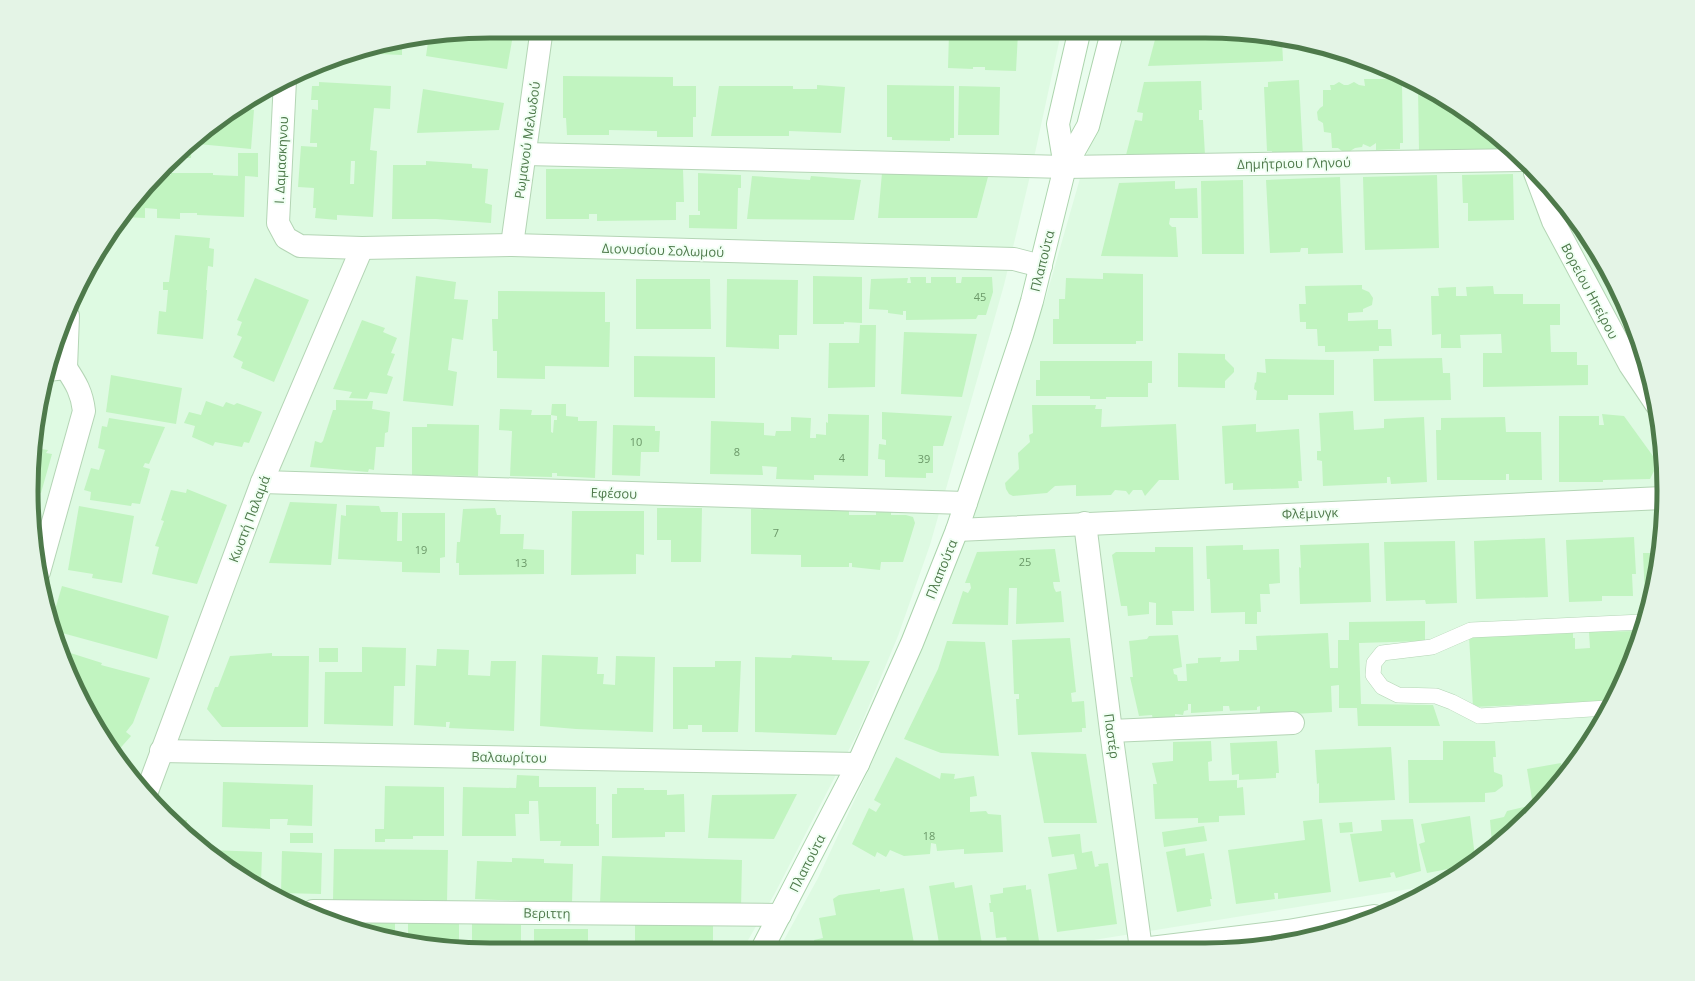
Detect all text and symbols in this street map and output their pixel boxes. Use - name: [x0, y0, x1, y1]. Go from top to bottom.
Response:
- street label: Ρωμανού Μελωδού: [510, 80, 544, 200]
- street label: Ι. Δαμασκηνου: [270, 116, 292, 204]
- street label: Δημήτριου Γληνού: [1237, 153, 1351, 173]
- street label: Πλαπούτα: [1026, 228, 1058, 294]
- street label: Διονυσίου Σολωμού: [602, 239, 724, 261]
- street label: Βορείου Ηπείρου: [1557, 240, 1623, 342]
- house number: 45: [974, 289, 986, 304]
- house number: 10: [630, 434, 642, 449]
- house number: 8: [734, 444, 740, 459]
- house number: 4: [839, 450, 846, 465]
- house number: 39: [918, 451, 930, 466]
- street label: Κωστή Παλαμά: [224, 473, 274, 565]
- street label: Εφέσου: [590, 483, 638, 503]
- street label: Φλέμινγκ: [1281, 503, 1339, 523]
- house number: 7: [773, 525, 779, 540]
- street label: Πλαπούτα: [921, 537, 961, 601]
- house number: 19: [415, 542, 427, 557]
- house number: 25: [1019, 554, 1031, 569]
- house number: 13: [515, 555, 527, 570]
- street label: Παστέρ: [1100, 712, 1124, 760]
- street label: Βαλαωρίτου: [471, 747, 547, 767]
- house number: 18: [923, 828, 935, 843]
- street label: Πλαπούτα: [785, 831, 829, 895]
- street label: Βεριττη: [523, 904, 571, 922]

